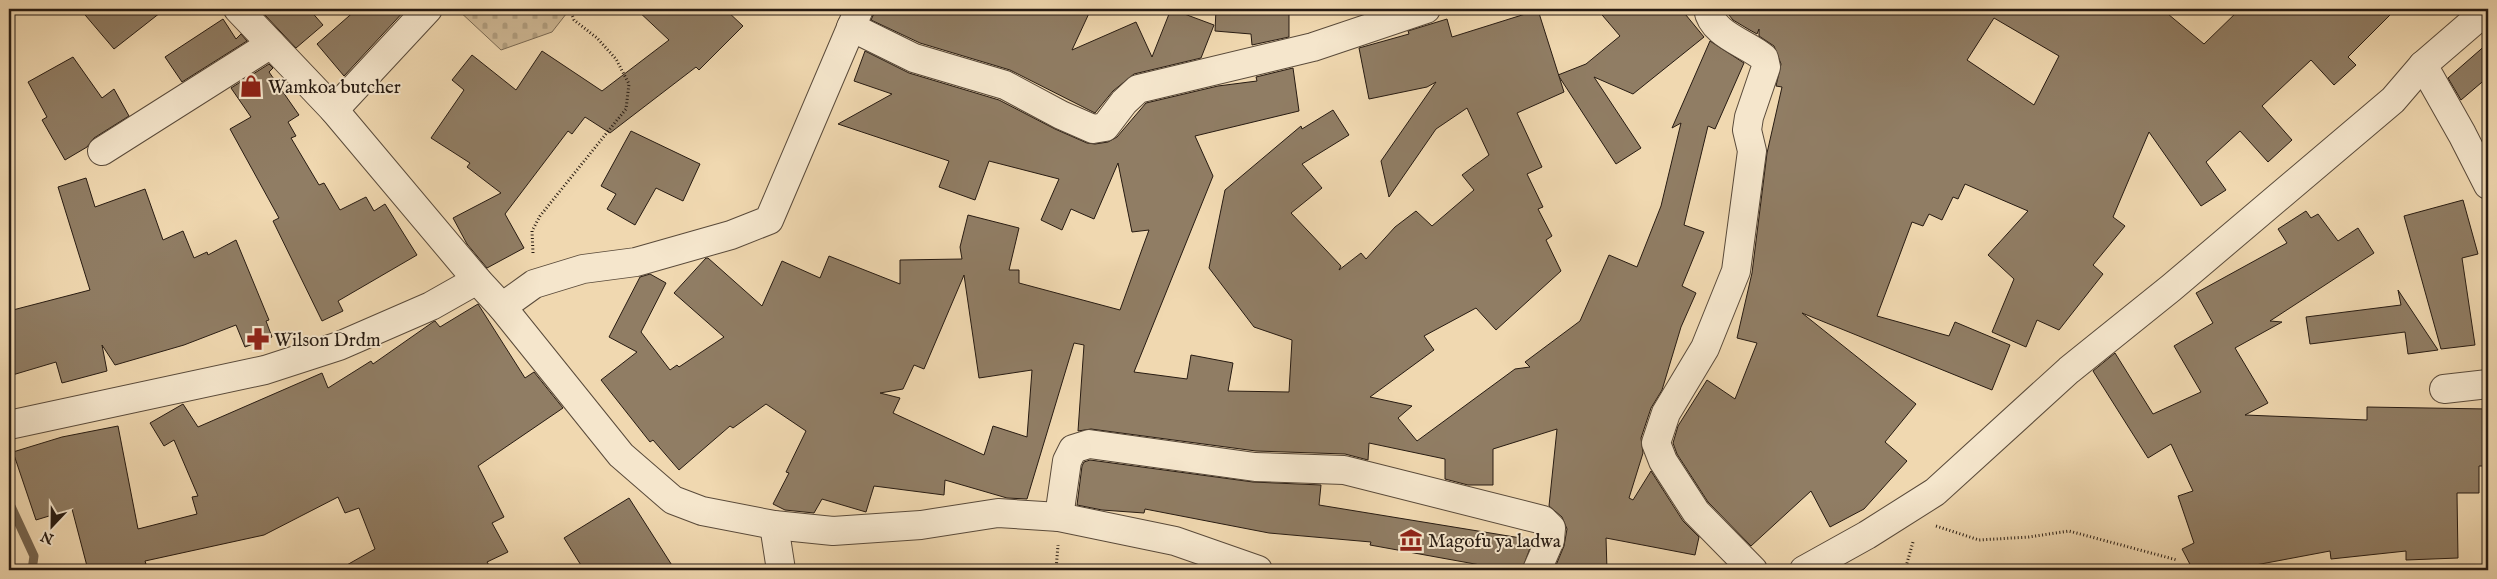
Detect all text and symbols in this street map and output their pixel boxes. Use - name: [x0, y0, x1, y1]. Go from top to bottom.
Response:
- shop icon: Wamkoa butcher: [238, 73, 264, 99]
- place label: Wamkoa butcher: [268, 76, 401, 100]
- pharmacy icon: Wilson Drdm: [245, 326, 271, 352]
- place label: Wilson Drdm: [274, 329, 381, 353]
- north arrow: [28, 502, 78, 552]
- text: N: [39, 527, 57, 548]
- museum icon: Magofu ya ladwa: [1398, 527, 1424, 553]
- place label: Magofu ya ladwa: [1428, 530, 1562, 554]

